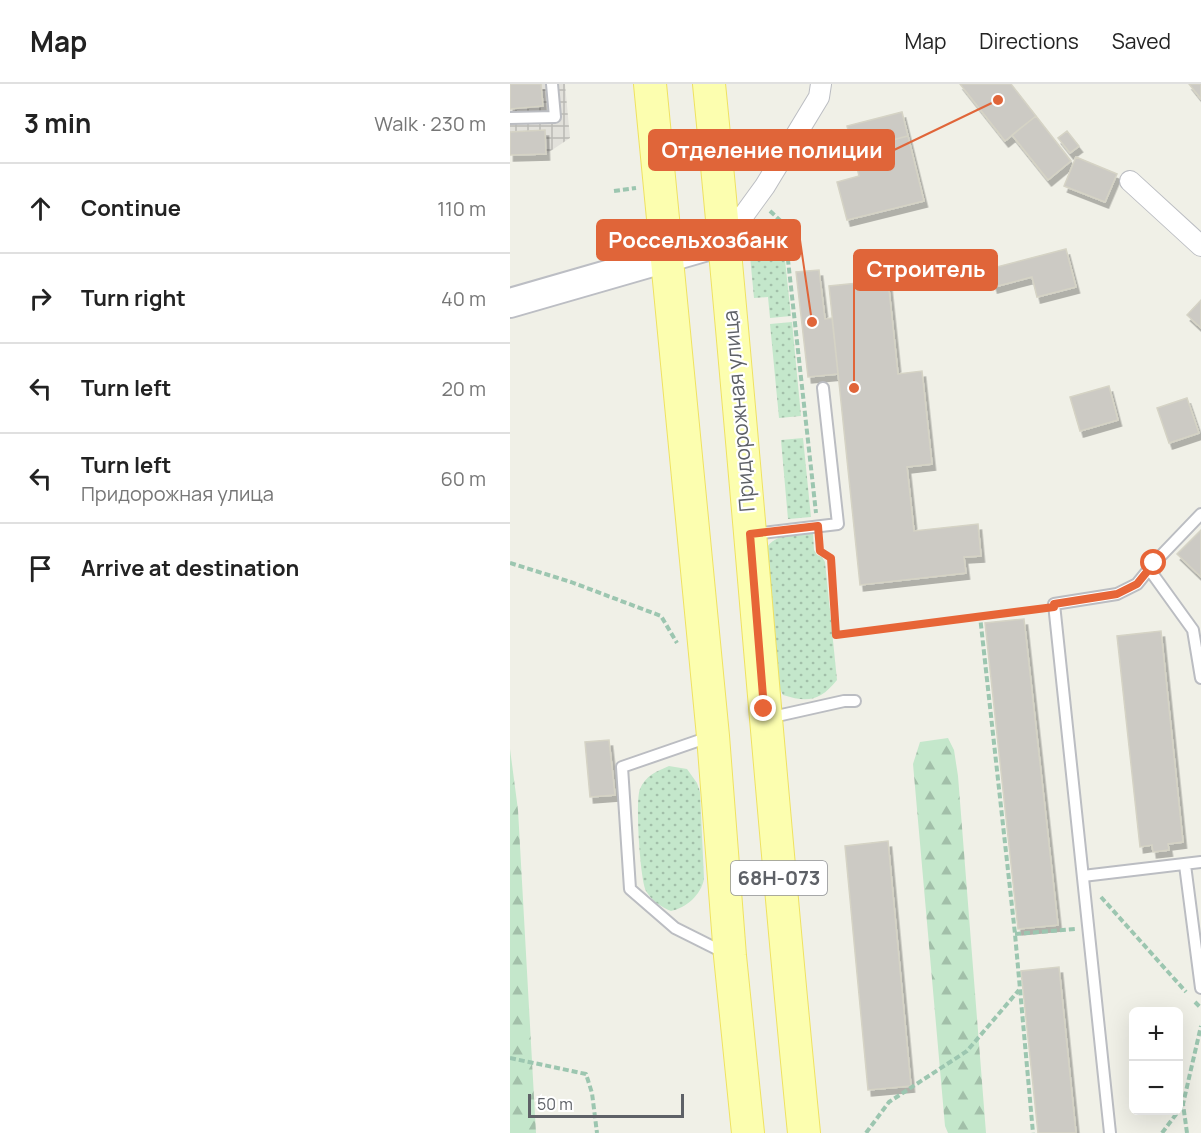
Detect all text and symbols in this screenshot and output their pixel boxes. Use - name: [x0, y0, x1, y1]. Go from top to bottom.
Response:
- text: Map: [30, 22, 87, 60]
- text: Map: [905, 27, 946, 55]
- text: Directions: [979, 27, 1079, 55]
- text: Saved: [1112, 27, 1171, 55]
- text: 3 min: [24, 105, 91, 141]
- text: Walk · 230 m: [374, 110, 486, 137]
- callout: Отделение полиции: [649, 130, 894, 170]
- text: Отделение полиции: [661, 135, 883, 165]
- icon: ahead: [24, 192, 57, 225]
- text: Continue: [81, 193, 181, 223]
- text: 110 m: [437, 195, 486, 222]
- callout: Россельхозбанк: [597, 220, 800, 260]
- text: Россельхозбанк: [608, 225, 789, 255]
- callout: Строитель: [854, 250, 997, 290]
- text: Строитель: [866, 254, 986, 284]
- icon: right: [24, 282, 57, 315]
- text: Turn right: [81, 283, 186, 313]
- text: 40 m: [441, 285, 486, 312]
- street label: Придорожная улица: [715, 309, 761, 513]
- icon: left: [24, 372, 57, 405]
- text: Turn left: [81, 373, 171, 403]
- text: 20 m: [441, 375, 486, 402]
- text: Turn left: [81, 450, 171, 480]
- icon: left: [24, 462, 57, 495]
- text: 60 m: [440, 465, 486, 492]
- text: Придорожная улица: [81, 480, 274, 507]
- route start: [1140, 549, 1166, 575]
- icon: arrive: [24, 552, 57, 585]
- text: Arrive at destination: [81, 553, 299, 583]
- route end: [750, 695, 776, 721]
- road number: 68Н-073: [731, 861, 827, 895]
- map controls: [1129, 1007, 1183, 1115]
- button: +: [1129, 1007, 1183, 1061]
- button: −: [1129, 1061, 1183, 1115]
- scale bar: [528, 1091, 684, 1118]
- text: 50 m: [537, 1093, 573, 1115]

